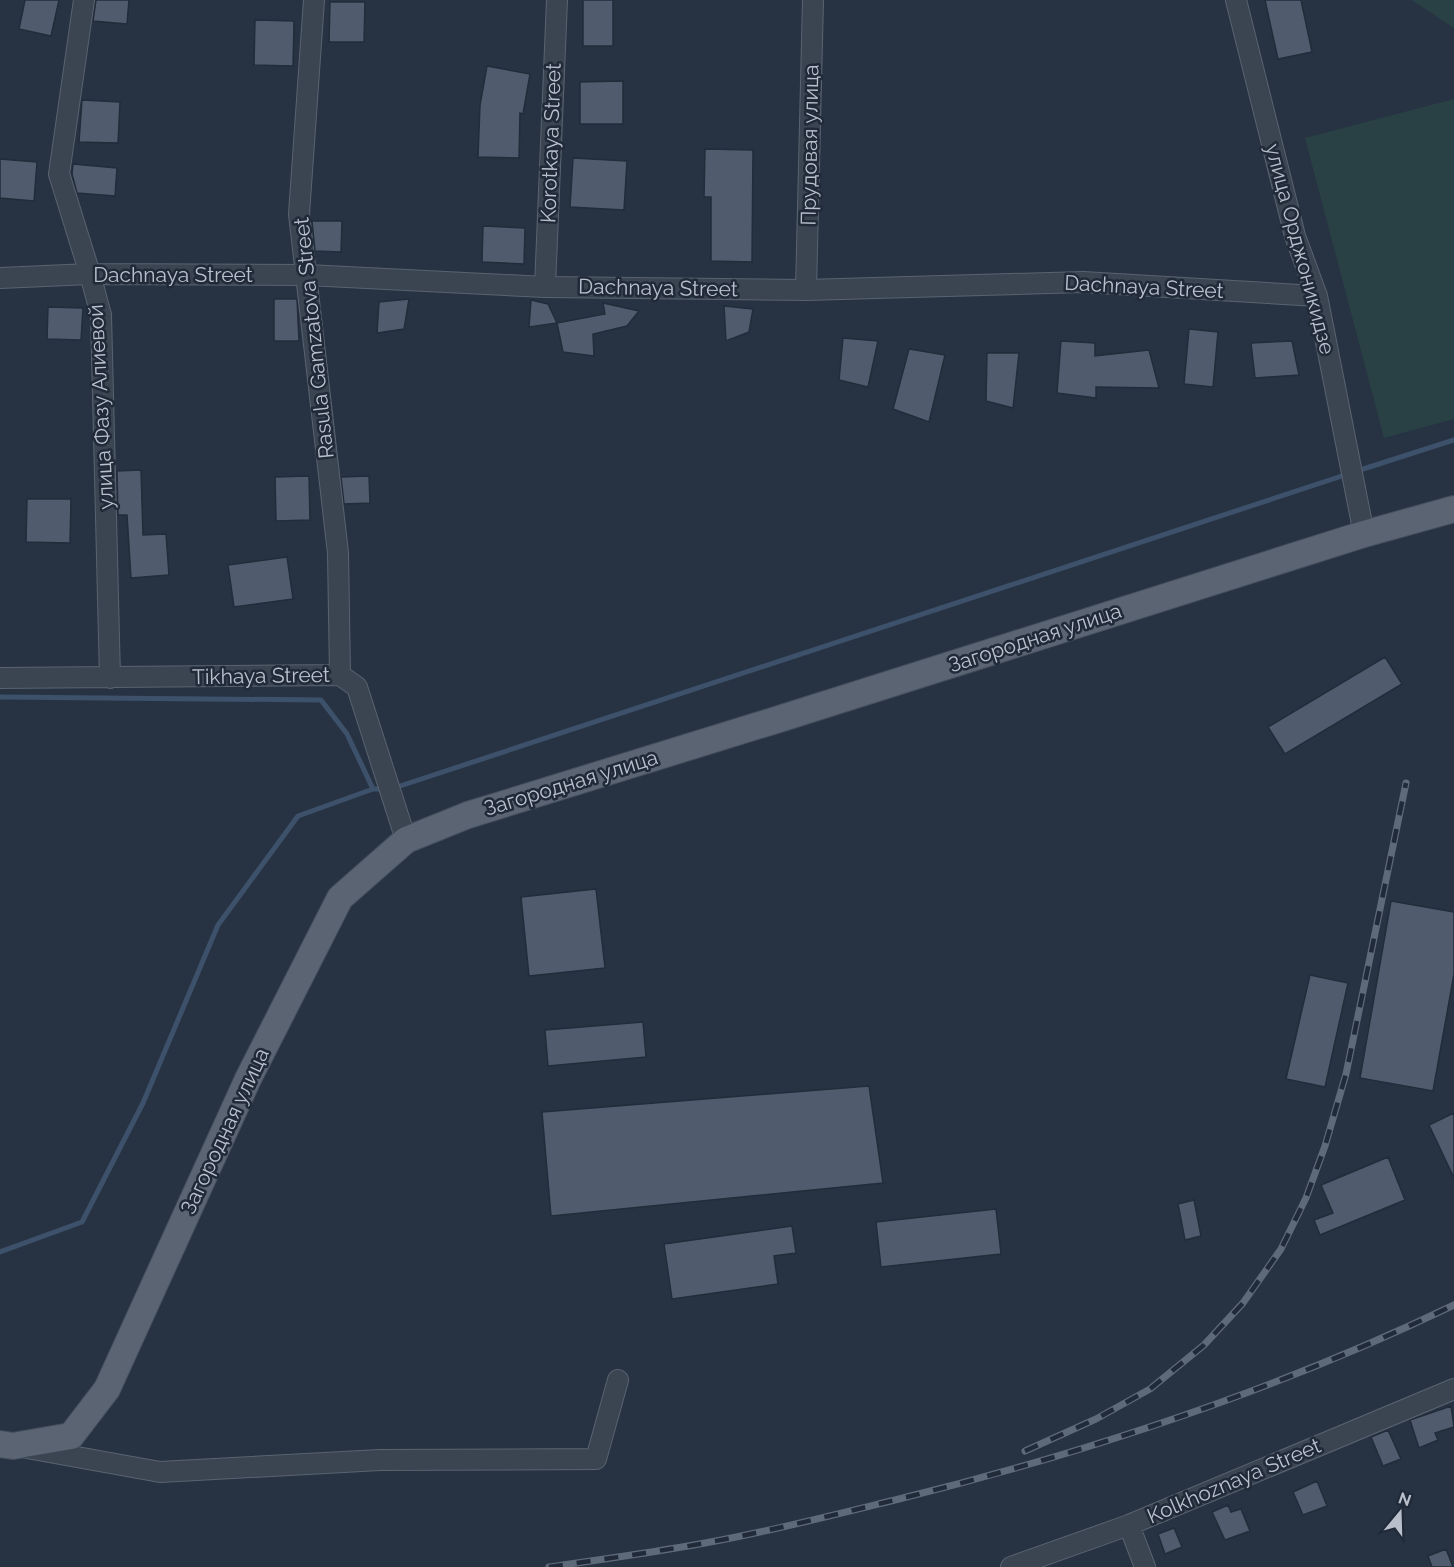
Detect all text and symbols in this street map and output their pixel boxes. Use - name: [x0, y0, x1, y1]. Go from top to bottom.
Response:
- street label: Korotkaya Street: [535, 63, 566, 223]
- street label: Прудовая улица: [796, 64, 823, 226]
- street label: улица Орджоникидзе: [1260, 141, 1341, 357]
- street label: Rasula Gamzatova Street: [288, 216, 339, 460]
- street label: Dachnaya Street: [93, 262, 253, 287]
- street label: Dachnaya Street: [1064, 270, 1224, 303]
- street label: Dachnaya Street: [578, 274, 738, 301]
- street label: улица Фазу Алиевой: [83, 304, 118, 510]
- street label: Загородная улица: [945, 598, 1124, 677]
- street label: Tikhaya Street: [192, 662, 330, 689]
- street label: Загородная улица: [481, 744, 661, 821]
- street label: Загородная улица: [175, 1044, 274, 1218]
- street label: Kolkhoznaya Street: [1143, 1433, 1325, 1528]
- north arrow: [1370, 1483, 1430, 1543]
- text: N: [1396, 1488, 1414, 1510]

